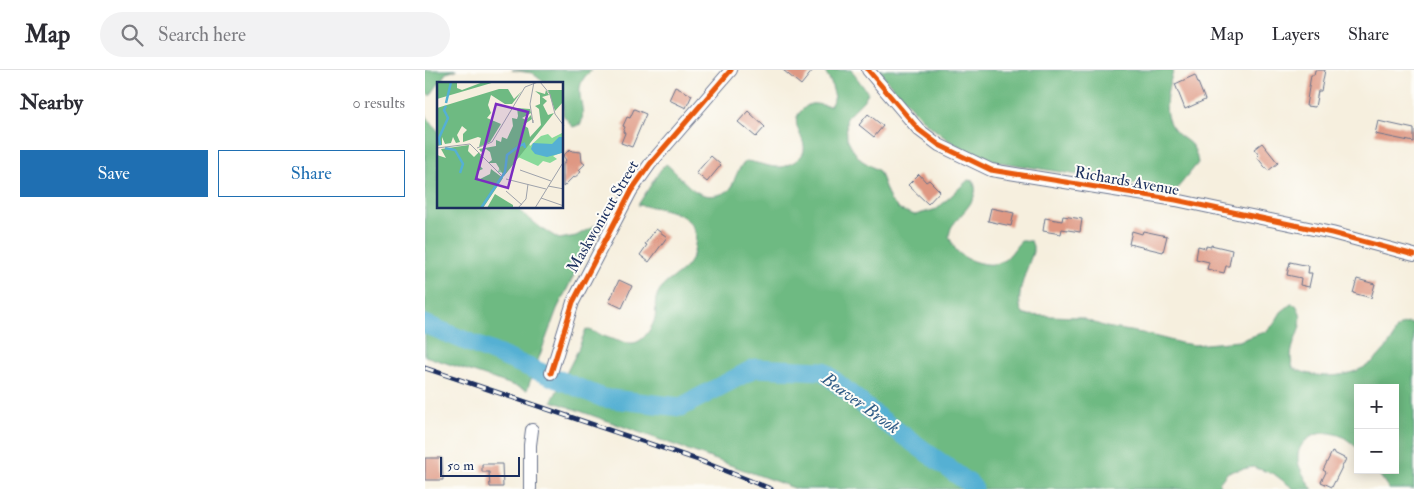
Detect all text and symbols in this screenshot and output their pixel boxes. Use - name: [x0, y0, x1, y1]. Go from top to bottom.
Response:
- search box: [100, 12, 450, 57]
- text: Map: [25, 19, 70, 50]
- icon: search: [118, 21, 146, 49]
- text: Search here: [158, 23, 246, 47]
- text: Map: [1210, 23, 1244, 46]
- text: Layers: [1272, 23, 1320, 46]
- text: Share: [1348, 23, 1389, 46]
- inset map: [437, 82, 564, 209]
- text: Nearby: [20, 89, 83, 116]
- text: 0 results: [352, 93, 405, 113]
- button: Save: [20, 150, 208, 197]
- button: Share: [218, 150, 405, 197]
- street label: Maskwonicut Street: [563, 157, 643, 276]
- street label: Richards Avenue: [1073, 162, 1181, 200]
- water label: Beaver Brook: [816, 367, 904, 439]
- map controls: [1354, 384, 1399, 474]
- button: +: [1354, 384, 1399, 429]
- button: −: [1354, 429, 1399, 474]
- scale bar: [440, 454, 520, 477]
- text: 50 m: [447, 457, 474, 474]

